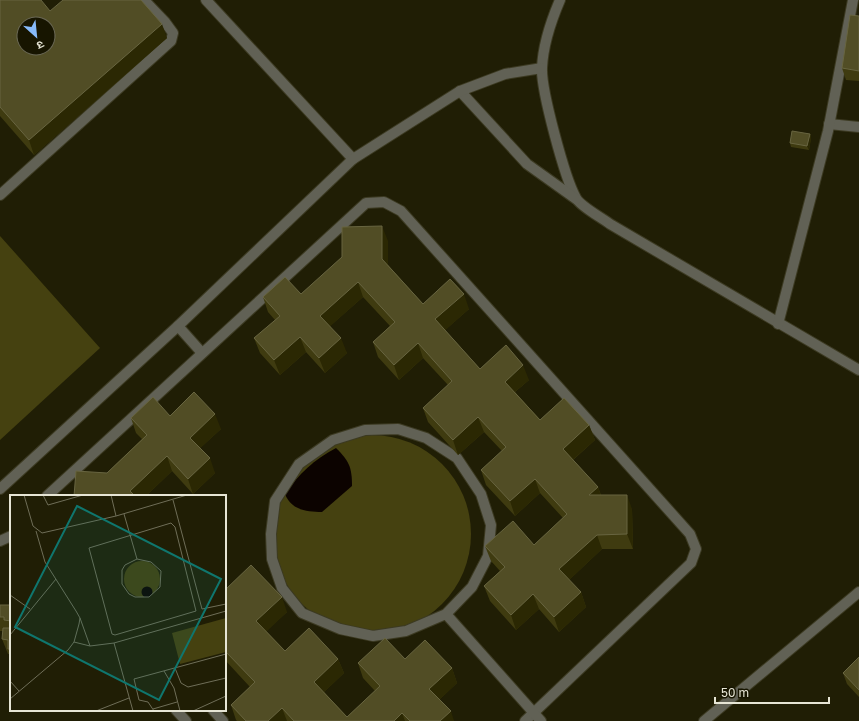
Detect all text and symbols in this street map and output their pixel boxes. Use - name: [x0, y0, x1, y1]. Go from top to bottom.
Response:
- north arrow: [16, 16, 56, 56]
- text: उ: [34, 38, 47, 53]
- inset map: [10, 495, 226, 711]
- scale bar: [715, 679, 829, 705]
- text: 50 m: [721, 685, 749, 700]

